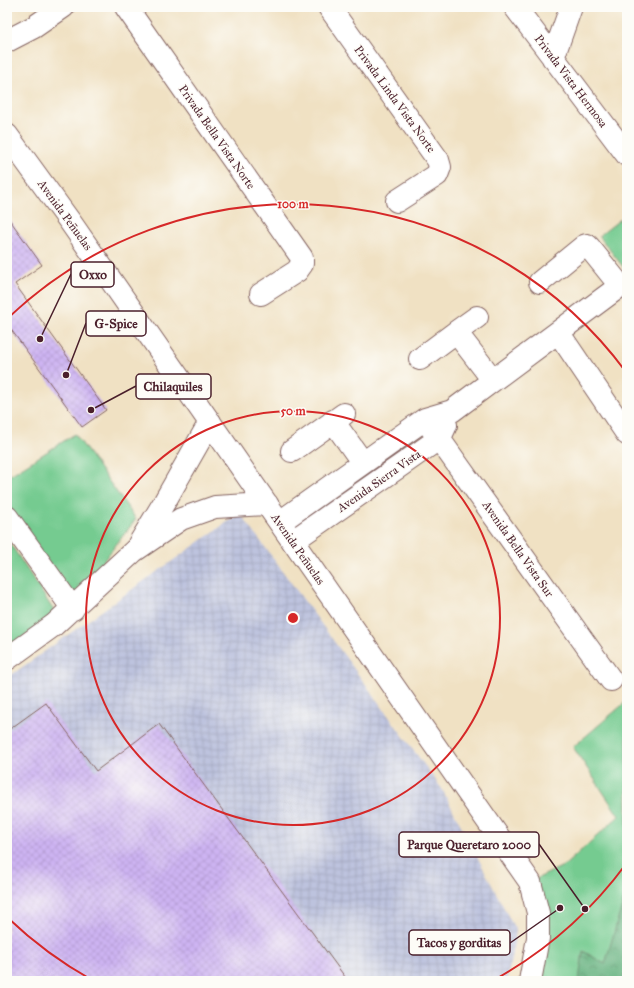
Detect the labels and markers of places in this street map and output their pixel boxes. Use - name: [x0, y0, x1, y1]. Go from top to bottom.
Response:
- callout: Oxxo: [71, 262, 114, 287]
- callout: G-Spice: [86, 311, 146, 336]
- callout: Chilaquiles: [136, 374, 211, 399]
- centre of rings: [286, 611, 300, 625]
- callout: Parque Queretaro 2000: [399, 832, 539, 857]
- callout: Tacos y gorditas: [409, 930, 510, 955]

